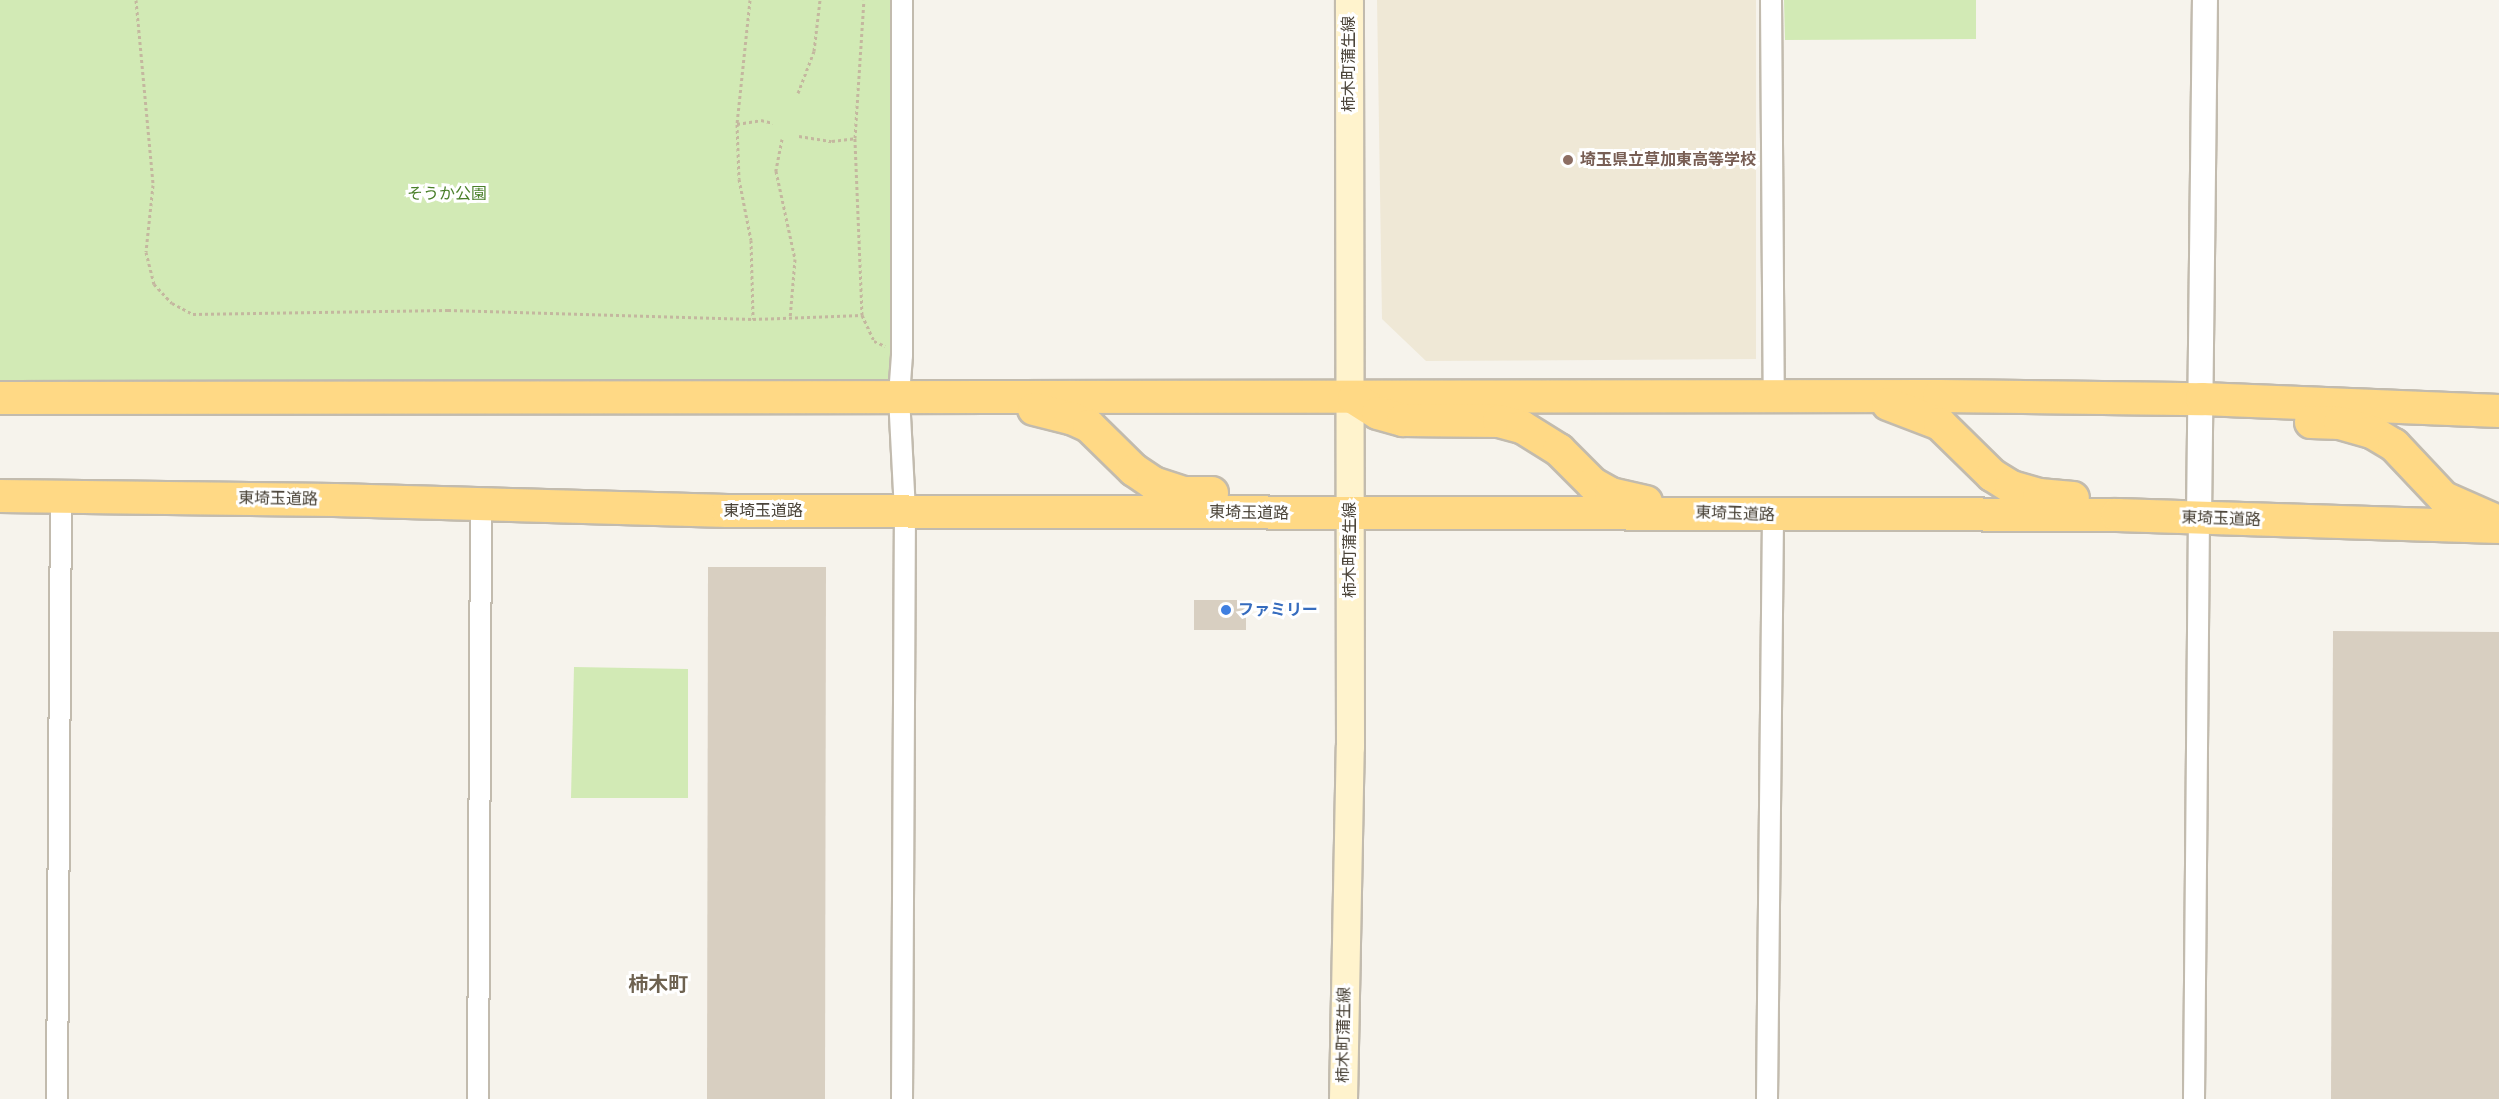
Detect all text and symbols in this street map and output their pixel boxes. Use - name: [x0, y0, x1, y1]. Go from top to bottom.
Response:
- street label: 柿木町蒲生線: [1339, 16, 1359, 112]
- place label: 埼玉県立草加東高等学校: [1580, 150, 1756, 170]
- marker: 埼玉県立草加東高等学校: [1561, 153, 1575, 167]
- park label: そうか公園: [407, 184, 487, 204]
- street label: 東埼玉道路: [238, 489, 318, 509]
- street label: 東埼玉道路: [723, 501, 803, 521]
- street label: 柿木町蒲生線: [1340, 502, 1360, 598]
- street label: 東埼玉道路: [1209, 503, 1289, 523]
- street label: 東埼玉道路: [1695, 503, 1775, 525]
- street label: 東埼玉道路: [2181, 508, 2261, 530]
- place label: ファミリー: [1238, 600, 1318, 620]
- marker: ファミリー: [1219, 603, 1233, 617]
- district label: 柿木町: [628, 972, 688, 996]
- street label: 柿木町蒲生線: [1334, 987, 1354, 1083]

